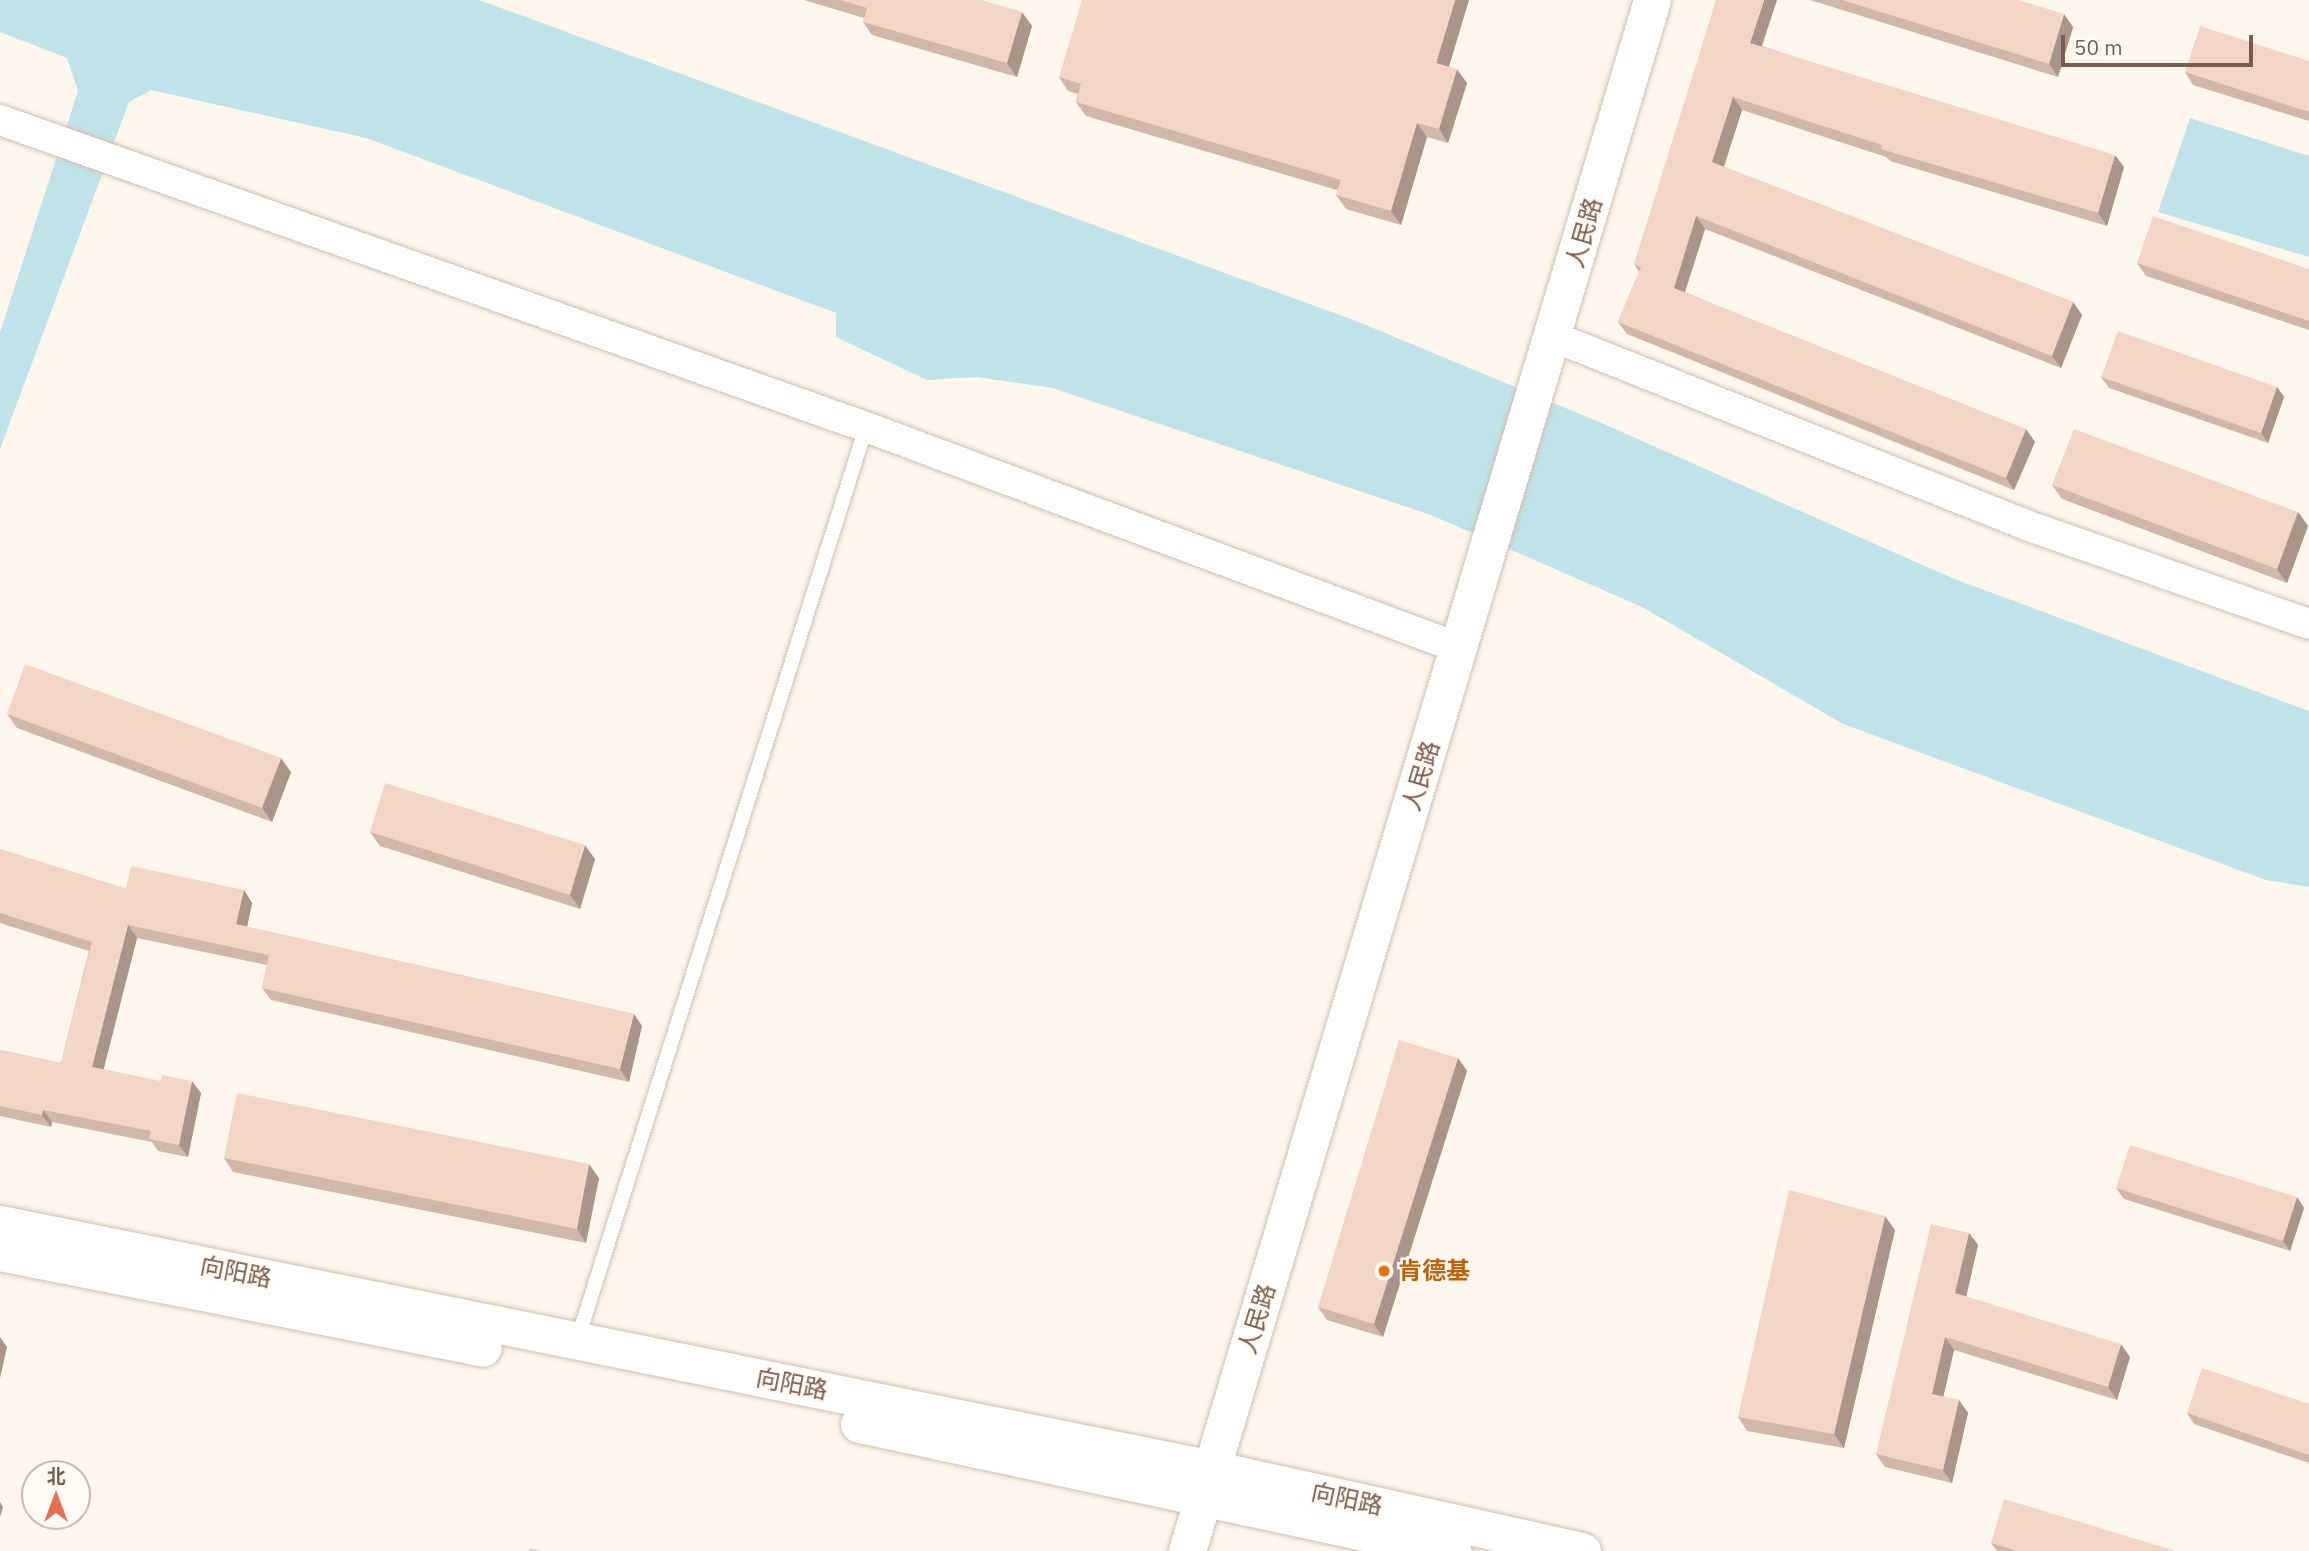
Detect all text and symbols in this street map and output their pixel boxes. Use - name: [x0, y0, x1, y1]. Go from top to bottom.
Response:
- scale bar: [2064, 21, 2256, 65]
- text: 50 m: [2074, 33, 2123, 61]
- street label: 人民路: [1560, 194, 1608, 272]
- street label: 人民路: [1397, 737, 1445, 815]
- street label: 向阳路: [198, 1251, 274, 1293]
- place label: 肯德基: [1398, 1257, 1470, 1285]
- marker: 肯德基: [1376, 1263, 1392, 1279]
- street label: 人民路: [1233, 1280, 1281, 1358]
- street label: 向阳路: [754, 1363, 830, 1405]
- north arrow: [21, 1460, 91, 1530]
- text: 北: [46, 1464, 66, 1488]
- street label: 向阳路: [1309, 1477, 1385, 1521]

